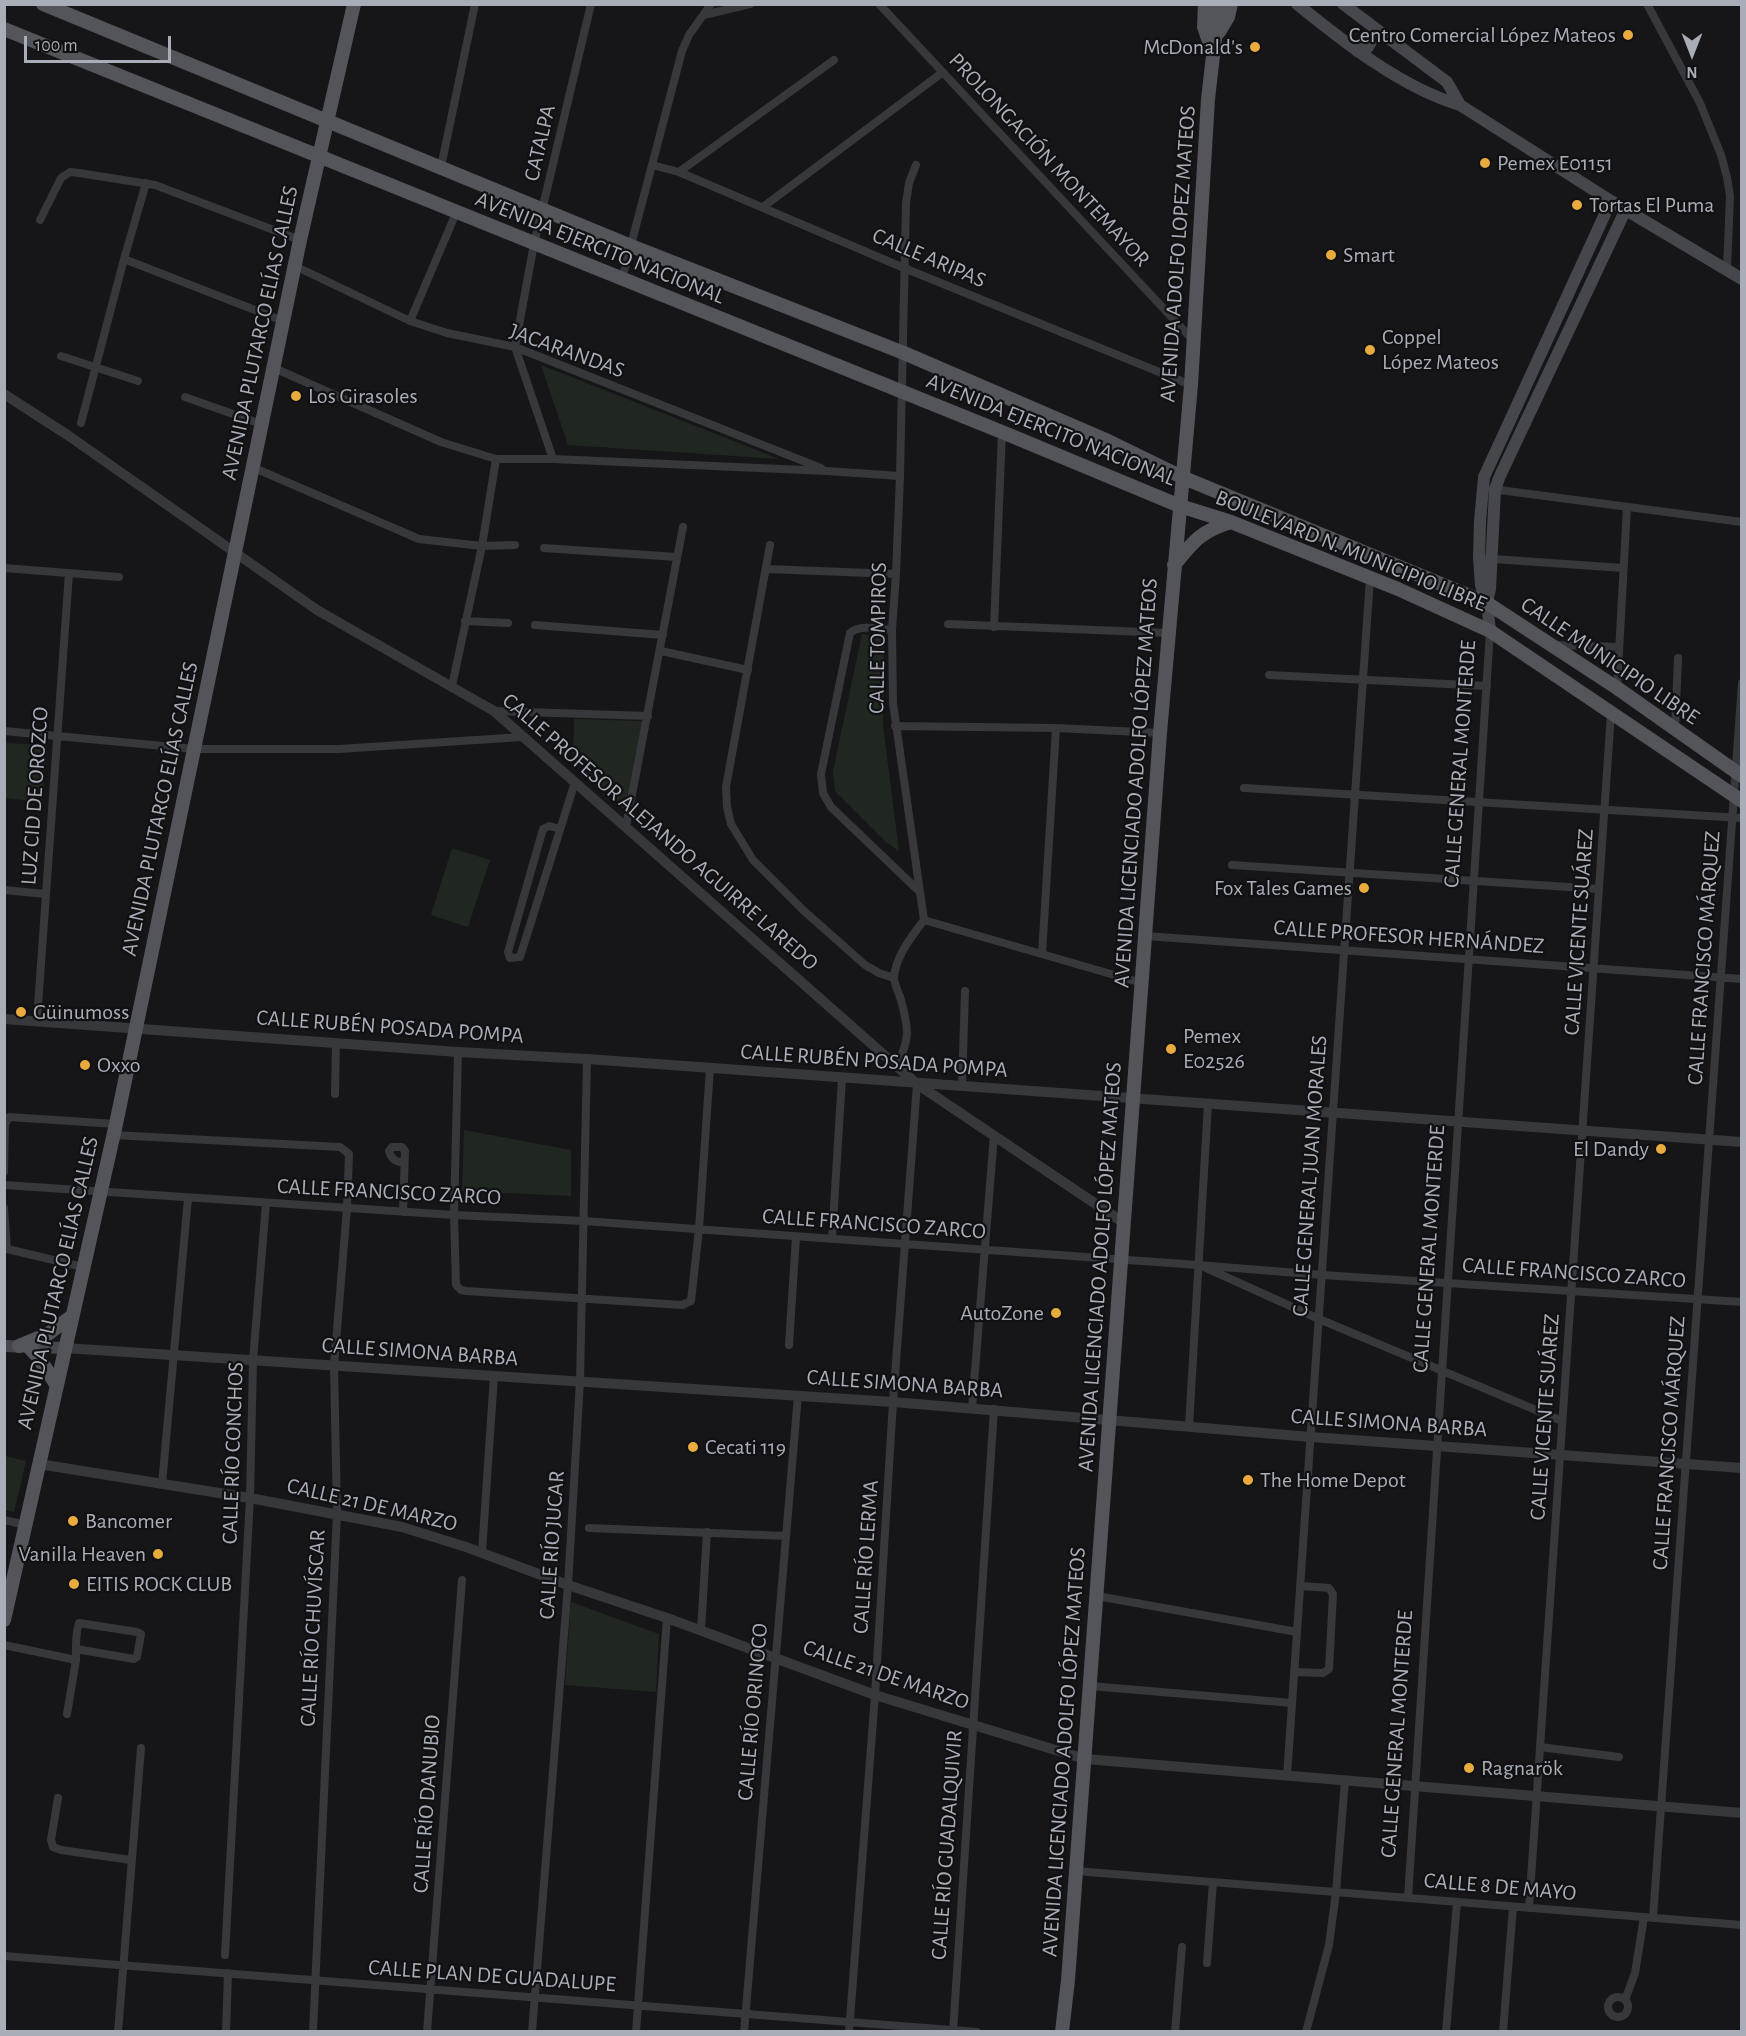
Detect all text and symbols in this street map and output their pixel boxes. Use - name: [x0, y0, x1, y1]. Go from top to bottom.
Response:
- place label: Centro Comercial López Mateos: [1349, 22, 1616, 48]
- scale bar: [27, 24, 174, 62]
- north arrow: [1662, 24, 1722, 84]
- marker: Centro Comercial López Mateos: [1621, 28, 1635, 42]
- place label: McDonald's: [1143, 34, 1243, 60]
- text: 100 m: [35, 37, 78, 55]
- marker: McDonald's: [1248, 40, 1262, 54]
- street label: PROLONGACIÓN MONTEMAYOR: [943, 47, 1155, 273]
- text: N: [1686, 64, 1698, 80]
- street label: CATALPA: [518, 102, 562, 184]
- street label: AVENIDA ADOLFO LOPEZ MATEOS: [1154, 105, 1202, 403]
- place label: Pemex E01151: [1497, 150, 1613, 176]
- marker: Pemex E01151: [1478, 156, 1492, 170]
- street label: AVENIDA PLUTARCO ELÍAS CALLES: [216, 184, 304, 482]
- street label: AVENIDA EJERCITO NACIONAL: [472, 186, 728, 310]
- place label: Tortas El Puma: [1589, 192, 1715, 218]
- marker: Tortas El Puma: [1570, 198, 1584, 212]
- street label: CALLE ARIPAS: [868, 222, 990, 294]
- place label: Smart: [1343, 242, 1395, 268]
- marker: Smart: [1324, 248, 1338, 262]
- street label: JACARANDAS: [506, 318, 628, 384]
- place label: Coppel López Mateos: [1382, 324, 1499, 376]
- marker: Coppel López Mateos: [1363, 343, 1377, 357]
- street label: AVENIDA EJERCITO NACIONAL: [923, 368, 1179, 492]
- place label: Los Girasoles: [308, 383, 418, 409]
- marker: Los Girasoles: [289, 389, 303, 403]
- street label: BOULEVARD N. MUNICIPIO LIBRE: [1211, 484, 1491, 618]
- street label: CALLE TOMPIROS: [863, 562, 893, 714]
- street label: AVENIDA LICENCIADO ADOLFO LÓPEZ MATEOS: [1109, 577, 1163, 989]
- street label: CALLE MUNICIPIO LIBRE: [1516, 591, 1704, 731]
- street label: CALLE GENERAL MONTERDE: [1438, 639, 1482, 889]
- street label: AVENIDA PLUTARCO ELÍAS CALLES: [116, 660, 204, 958]
- street label: CALLE PROFESOR ALEJANDO AGUIRRE LAREDO: [497, 688, 823, 976]
- street label: LUZ CID DE OROZCO: [16, 706, 54, 886]
- street label: CALLE VICENTE SUÁREZ: [1559, 828, 1599, 1036]
- street label: CALLE FRANCISCO MÁRQUEZ: [1682, 830, 1726, 1086]
- place label: Fox Tales Games: [1214, 875, 1352, 901]
- marker: Fox Tales Games: [1357, 881, 1371, 895]
- street label: CALLE PROFESOR HERNÁNDEZ: [1273, 914, 1545, 960]
- place label: Güinumoss: [33, 999, 129, 1025]
- street label: CALLE RUBÉN POSADA POMPA: [255, 1004, 525, 1050]
- marker: Güinumoss: [14, 1005, 28, 1019]
- place label: Pemex E02526: [1183, 1023, 1245, 1074]
- street label: CALLE GENERAL JUAN MORALES: [1287, 1035, 1333, 1317]
- street label: CALLE RUBÉN POSADA POMPA: [739, 1038, 1009, 1084]
- marker: Pemex E02526: [1164, 1042, 1178, 1056]
- place label: Oxxo: [97, 1052, 141, 1078]
- marker: Oxxo: [78, 1058, 92, 1072]
- street label: AVENIDA LICENCIADO ADOLFO LÓPEZ MATEOS: [1073, 1061, 1127, 1473]
- street label: CALLE GENERAL MONTERDE: [1407, 1124, 1451, 1374]
- street label: AVENIDA PLUTARCO ELÍAS CALLES: [11, 1134, 105, 1432]
- place label: El Dandy: [1573, 1136, 1649, 1162]
- marker: El Dandy: [1654, 1142, 1668, 1156]
- street label: CALLE FRANCISCO ZARCO: [276, 1173, 502, 1211]
- street label: CALLE FRANCISCO ZARCO: [761, 1203, 987, 1245]
- street label: CALLE FRANCISCO ZARCO: [1461, 1252, 1687, 1294]
- place label: AutoZone: [960, 1300, 1044, 1326]
- marker: AutoZone: [1049, 1306, 1063, 1320]
- street label: CALLE VICENTE SUÁREZ: [1525, 1313, 1565, 1521]
- street label: CALLE FRANCISCO MÁRQUEZ: [1647, 1315, 1691, 1571]
- street label: CALLE SIMONA BARBA: [321, 1332, 519, 1372]
- street label: CALLE RÍO CONCHOS: [217, 1361, 249, 1545]
- street label: CALLE SIMONA BARBA: [806, 1364, 1004, 1404]
- street label: CALLE SIMONA BARBA: [1290, 1403, 1488, 1443]
- place label: Cecati 119: [705, 1434, 786, 1460]
- marker: Cecati 119: [686, 1440, 700, 1454]
- place label: The Home Depot: [1260, 1467, 1406, 1493]
- street label: CALLE RÍO JUCAR: [534, 1470, 570, 1620]
- street label: CALLE 21 DE MARZO: [284, 1473, 460, 1537]
- marker: The Home Depot: [1241, 1473, 1255, 1487]
- street label: CALLE RÍO LERMA: [847, 1479, 885, 1635]
- place label: Bancomer: [85, 1508, 172, 1534]
- marker: Bancomer: [66, 1514, 80, 1528]
- street label: CALLE RÍO CHUVÍSCAR: [295, 1529, 331, 1727]
- place label: Vanilla Heaven: [18, 1541, 146, 1567]
- street label: AVENIDA LICENCIADO ADOLFO LÓPEZ MATEOS: [1037, 1546, 1091, 1958]
- marker: Vanilla Heaven: [151, 1547, 165, 1561]
- place label: EITIS ROCK CLUB: [86, 1571, 232, 1597]
- marker: EITIS ROCK CLUB: [67, 1577, 81, 1591]
- street label: CALLE GENERAL MONTERDE: [1375, 1609, 1419, 1859]
- street label: CALLE RÍO ORINOCO: [732, 1622, 774, 1802]
- street label: CALLE 21 DE MARZO: [799, 1634, 973, 1716]
- street label: CALLE RÍO DANUBIO: [408, 1714, 446, 1894]
- street label: CALLE RÍO GUADALQUIVIR: [926, 1729, 968, 1961]
- place label: Ragnarök: [1481, 1755, 1563, 1781]
- marker: Ragnarök: [1462, 1761, 1476, 1775]
- street label: CALLE 8 DE MAYO: [1423, 1867, 1577, 1907]
- street label: CALLE PLAN DE GUADALUPE: [367, 1954, 617, 1998]

